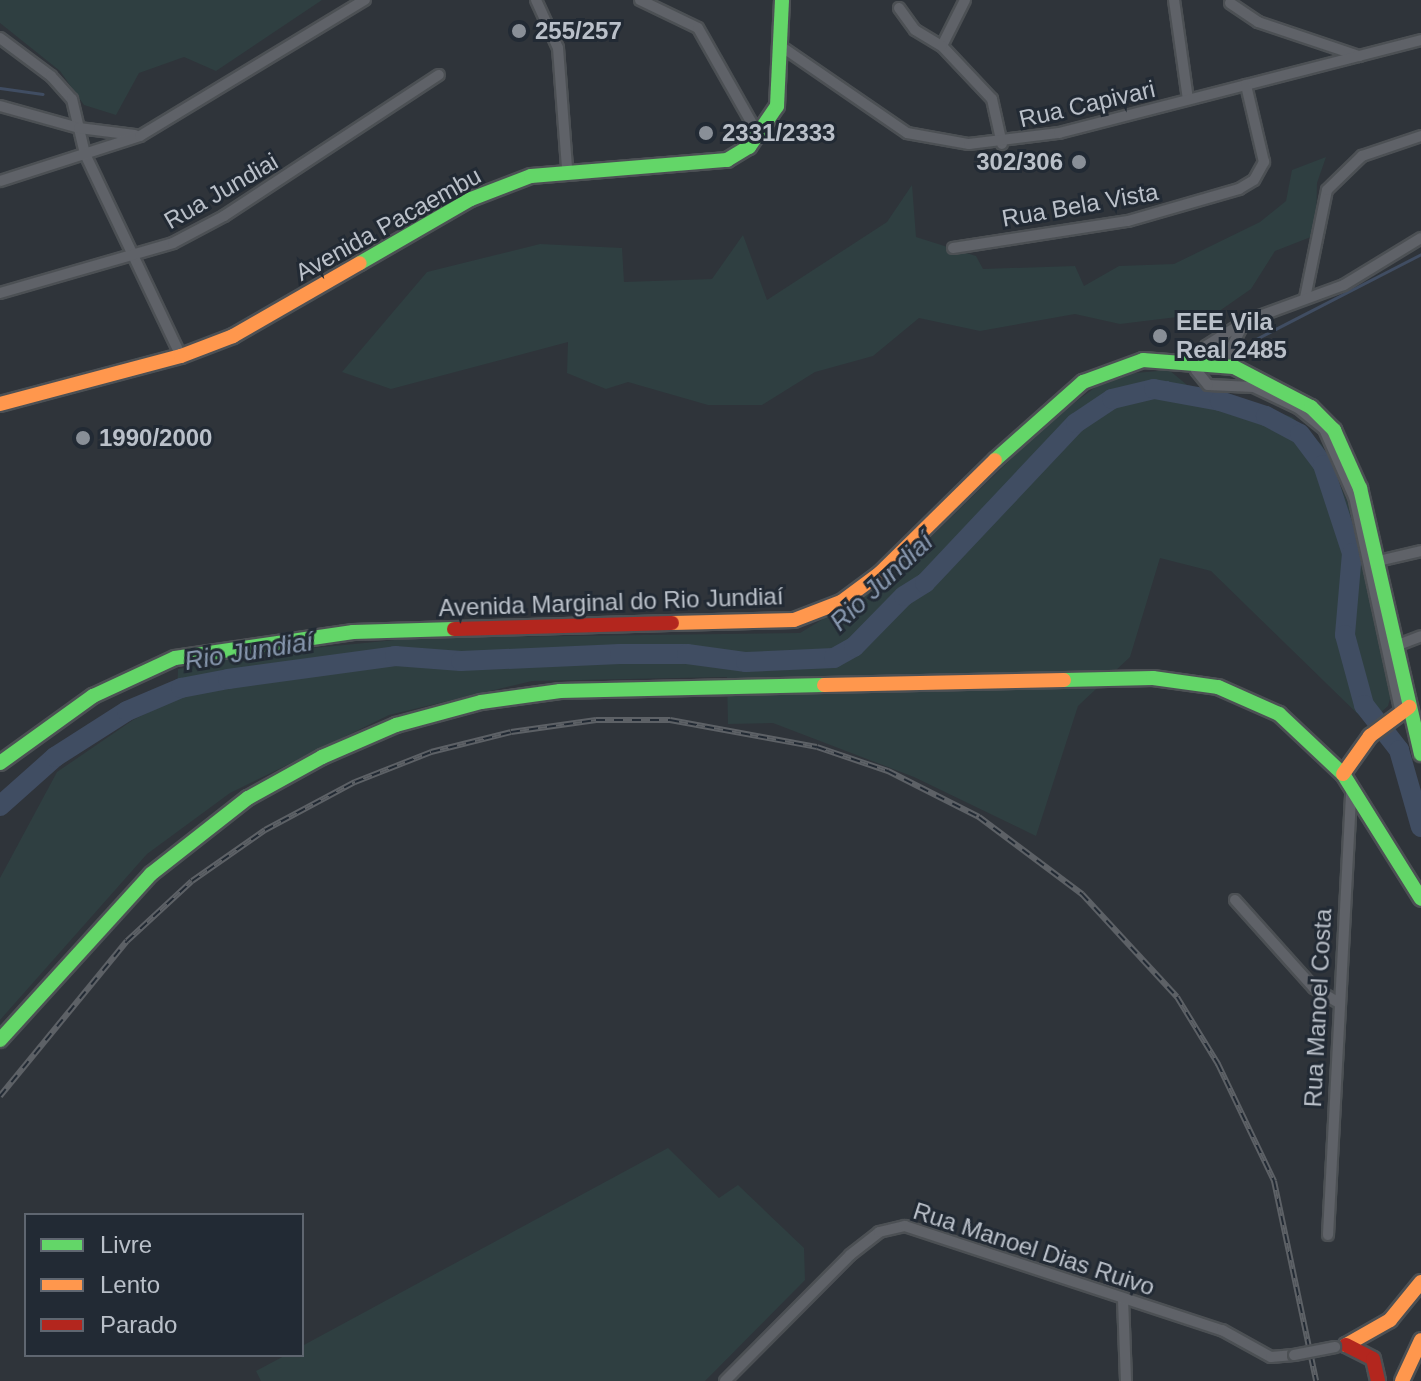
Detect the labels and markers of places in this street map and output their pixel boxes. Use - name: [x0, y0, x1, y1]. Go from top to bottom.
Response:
- place label: 255/257: [535, 17, 622, 45]
- marker: 255/257: [510, 22, 528, 40]
- place label: 2331/2333: [722, 119, 835, 147]
- marker: 2331/2333: [697, 124, 715, 142]
- place label: 302/306: [976, 148, 1063, 176]
- marker: 302/306: [1070, 153, 1088, 171]
- place label: EEE Vila Real 2485: [1176, 308, 1287, 364]
- marker: EEE Vila Real 2485: [1151, 327, 1169, 345]
- place label: 1990/2000: [99, 424, 212, 452]
- marker: 1990/2000: [74, 429, 92, 447]

